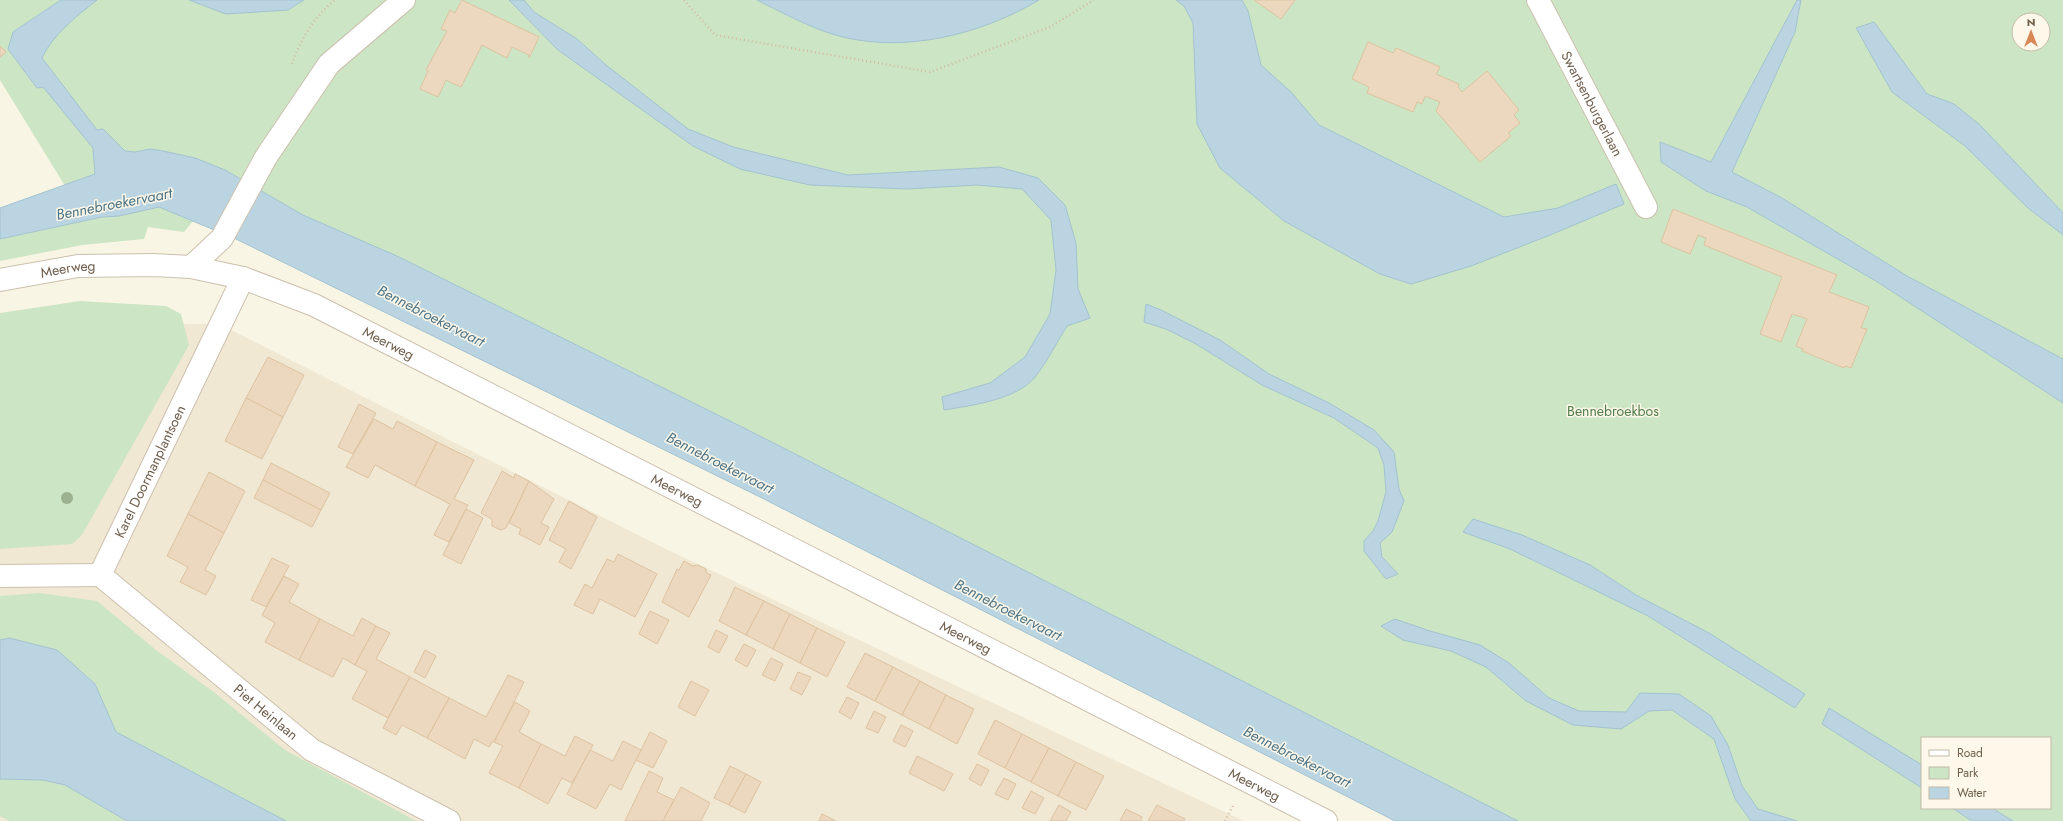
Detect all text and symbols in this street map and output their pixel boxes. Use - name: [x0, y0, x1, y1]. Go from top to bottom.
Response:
- north arrow: [2011, 12, 2051, 52]
- text: N: [2027, 14, 2035, 30]
- street label: Swartsenburgerlaan: [1556, 48, 1628, 160]
- water label: Bennebroekervaart: [54, 182, 175, 226]
- street label: Meerweg: [39, 256, 96, 283]
- water label: Bennebroekervaart: [374, 280, 490, 353]
- street label: Meerweg: [359, 321, 418, 364]
- park label: Bennebroekbos: [1567, 401, 1659, 421]
- street label: Karel Doormanplantsoen: [109, 402, 190, 541]
- water label: Bennebroekervaart: [663, 427, 779, 500]
- street label: Meerweg: [648, 469, 706, 512]
- water label: Bennebroekervaart: [951, 574, 1067, 647]
- street label: Meerweg: [936, 616, 995, 659]
- street label: Piet Heinlaan: [229, 679, 302, 745]
- water label: Bennebroekervaart: [1240, 721, 1356, 794]
- legend: [1921, 737, 2051, 809]
- text: Road: [1957, 744, 1983, 762]
- street label: Meerweg: [1225, 763, 1284, 806]
- text: Park: [1957, 764, 1979, 782]
- text: Water: [1957, 784, 1988, 802]

